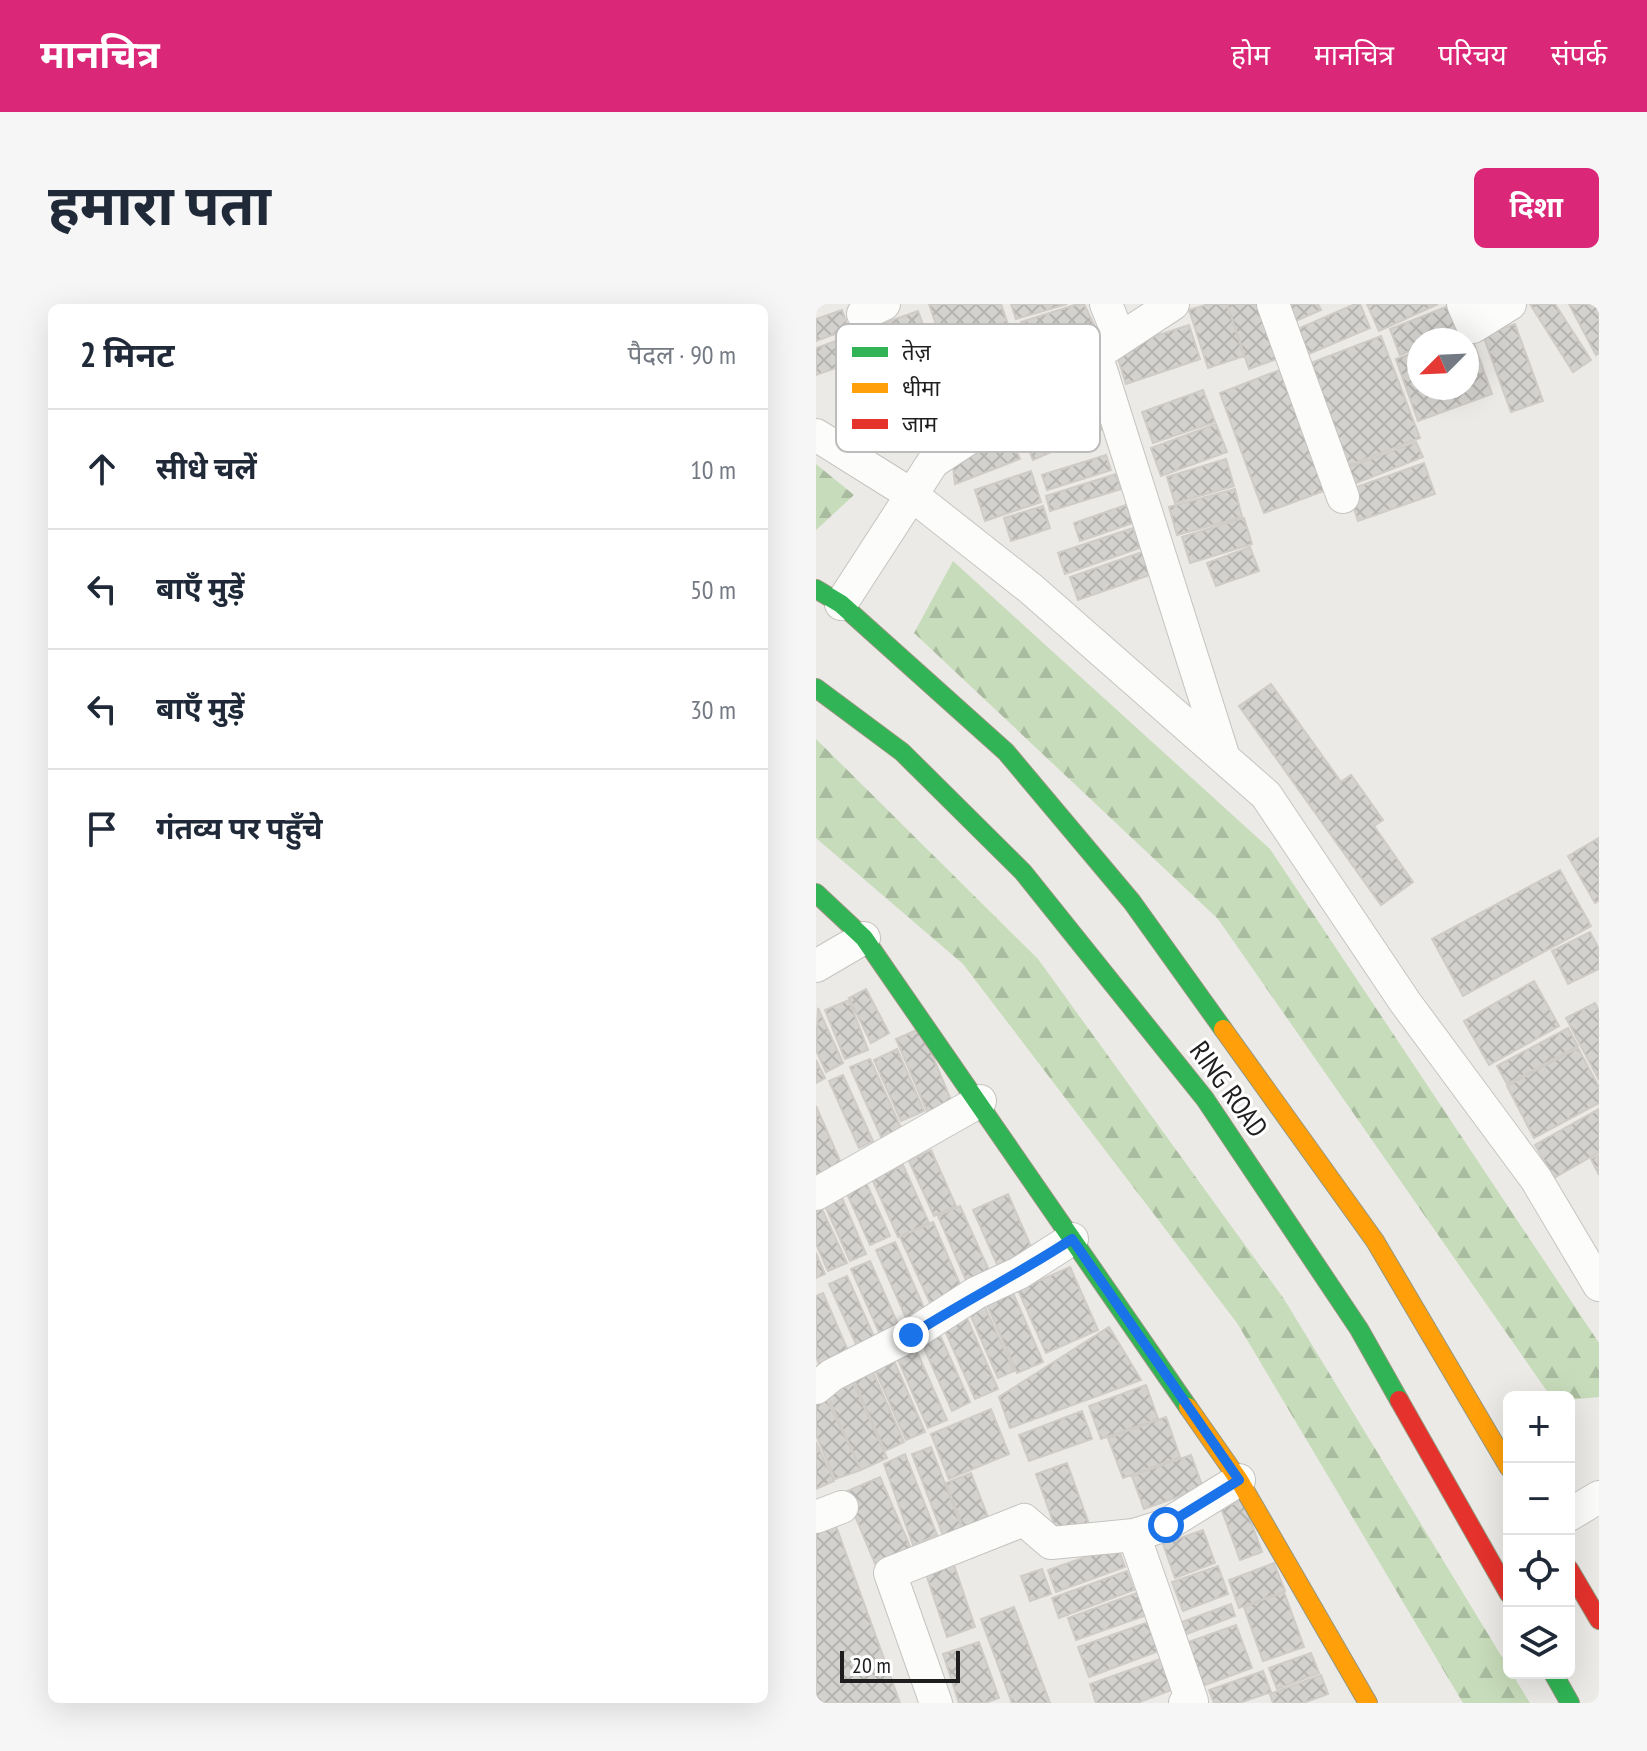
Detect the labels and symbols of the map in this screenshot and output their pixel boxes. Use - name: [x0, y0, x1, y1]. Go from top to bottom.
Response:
- legend: [836, 324, 1100, 452]
- north arrow: [1407, 328, 1479, 400]
- text: तेज़: [902, 338, 932, 366]
- text: धीमा: [902, 374, 940, 402]
- text: जाम: [902, 410, 938, 438]
- street label: RING ROAD: [1182, 1033, 1277, 1144]
- route end: [893, 1317, 929, 1353]
- route start: [1148, 1507, 1184, 1543]
- scale bar: [840, 1647, 960, 1683]

